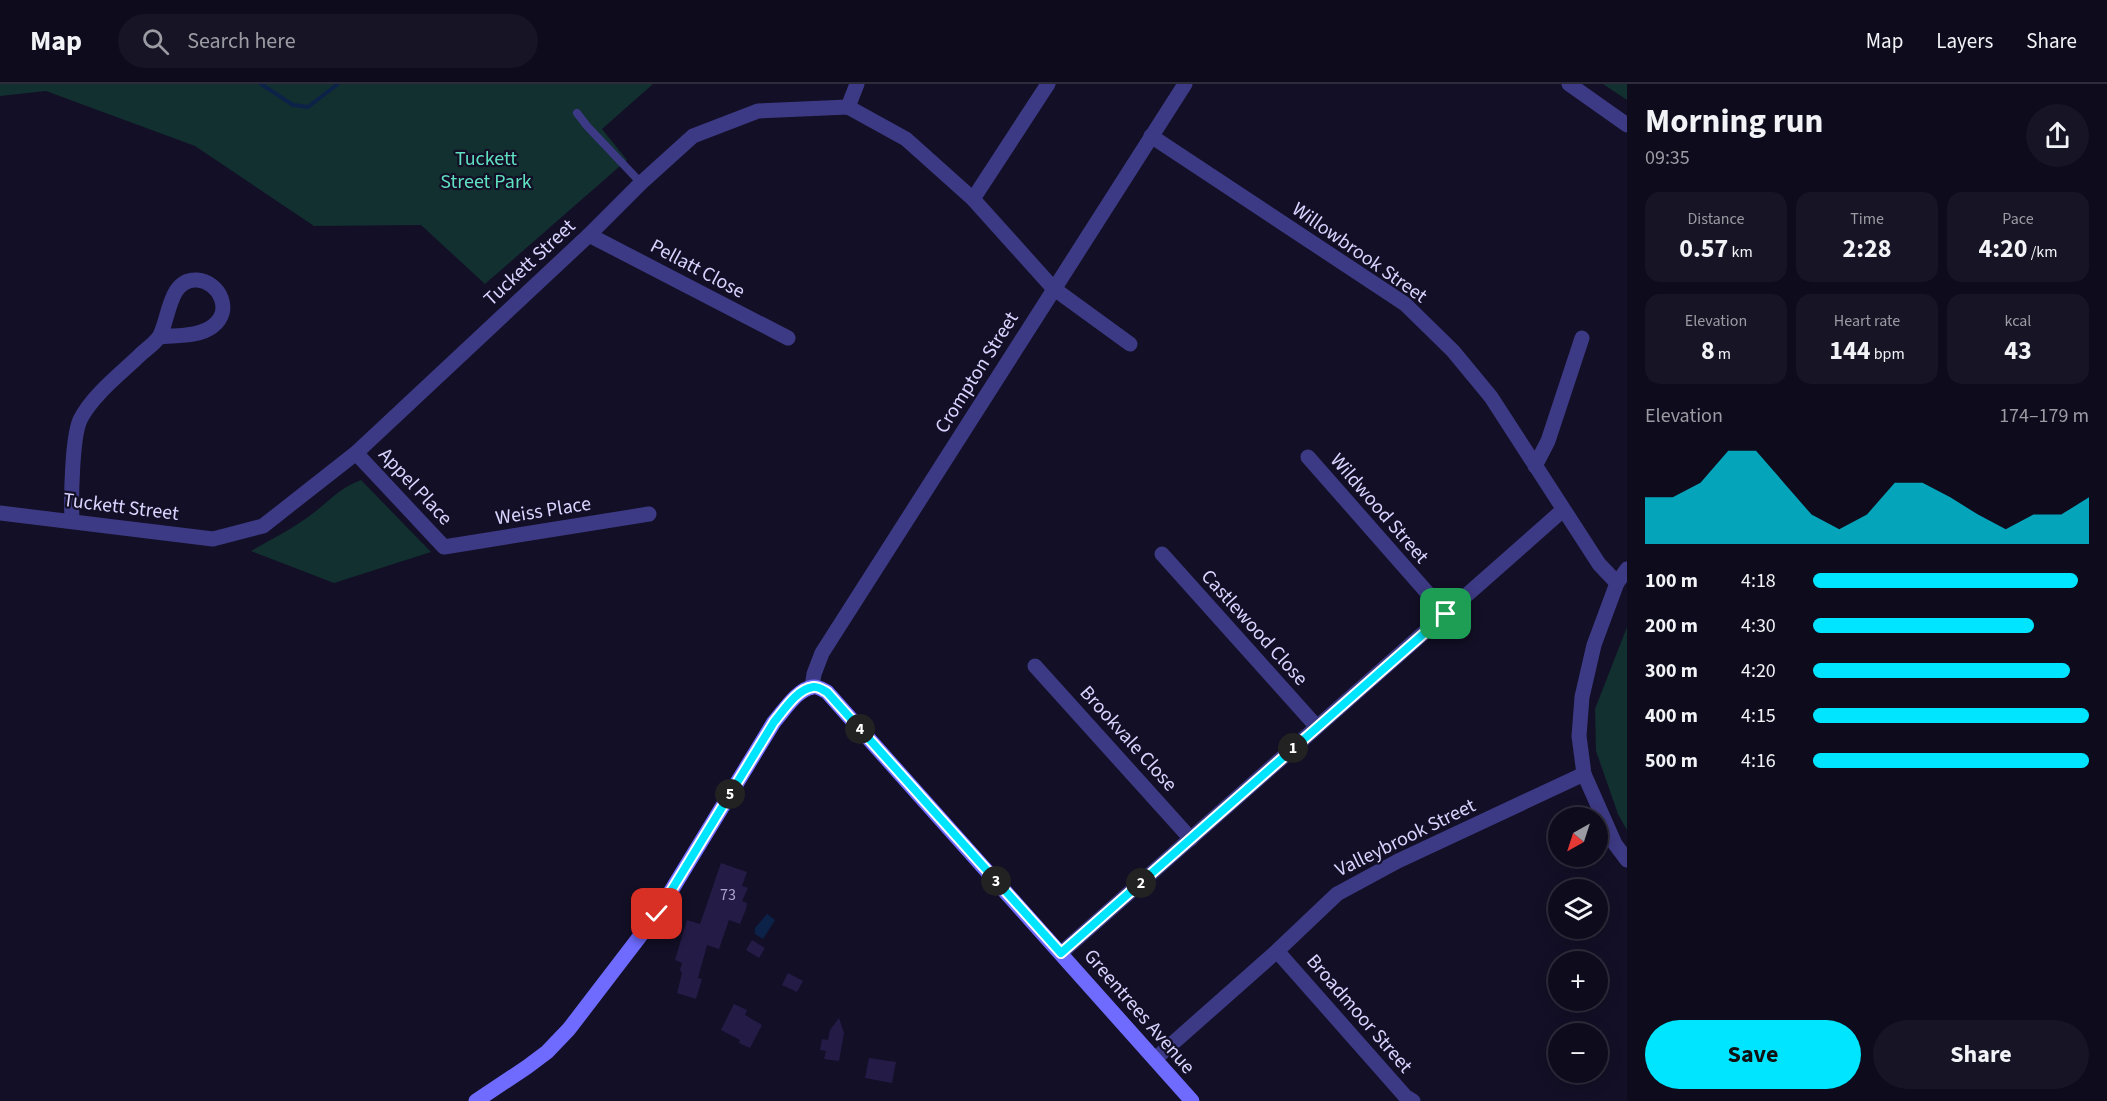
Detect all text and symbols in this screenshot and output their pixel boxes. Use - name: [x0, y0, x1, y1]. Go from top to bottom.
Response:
- search box: [118, 14, 538, 68]
- text: Map: [30, 21, 82, 61]
- icon: search: [139, 25, 172, 58]
- text: Search here: [187, 25, 296, 57]
- text: Map: [1866, 26, 1903, 56]
- text: Layers: [1936, 26, 1993, 56]
- text: Share: [2026, 26, 2077, 56]
- text: Morning run: [1645, 98, 1823, 145]
- button: share: [2026, 104, 2089, 167]
- text: 09:35: [1645, 144, 1690, 172]
- park label: Tuckett Street Park: [440, 145, 532, 196]
- street label: Willowbrook Street: [1286, 196, 1433, 310]
- text: Distance: [1688, 208, 1744, 230]
- text: Time: [1850, 208, 1884, 230]
- text: Pace: [2002, 208, 2034, 230]
- street label: Tuckett Street: [478, 213, 582, 313]
- text: 0.57: [1679, 230, 1728, 267]
- text: 2:28: [1843, 230, 1891, 267]
- text: 4:20: [1979, 230, 2028, 267]
- street label: Pellatt Close: [645, 232, 750, 306]
- text: km: [1728, 241, 1753, 263]
- text: /km: [2028, 241, 2057, 263]
- street label: Crompton Street: [928, 306, 1026, 439]
- text: Elevation: [1685, 310, 1747, 332]
- text: Heart rate: [1834, 310, 1900, 332]
- text: kcal: [2005, 310, 2031, 332]
- text: 8: [1701, 332, 1715, 369]
- text: 144: [1829, 332, 1870, 369]
- text: 43: [2004, 332, 2032, 369]
- text: m: [1715, 343, 1731, 365]
- text: bpm: [1870, 343, 1905, 365]
- text: Elevation: [1645, 402, 1723, 430]
- text: 174–179 m: [1999, 402, 2089, 430]
- street label: Appel Place: [372, 442, 459, 532]
- street label: Wildwood Street: [1323, 447, 1435, 570]
- street label: Tuckett Street: [61, 486, 181, 528]
- street label: Weiss Place: [493, 490, 593, 532]
- street label: Castlewood Close: [1194, 563, 1314, 692]
- text: 100 m: [1645, 567, 1698, 595]
- text: 4:18: [1741, 567, 1776, 595]
- pin: [1420, 588, 1471, 639]
- icon: arrive: [1429, 597, 1462, 630]
- text: 200 m: [1645, 612, 1698, 640]
- text: 4:30: [1741, 612, 1776, 640]
- text: 300 m: [1645, 657, 1698, 685]
- text: 4:20: [1741, 657, 1776, 685]
- street label: Brookvale Close: [1073, 680, 1183, 798]
- text: 400 m: [1645, 702, 1698, 730]
- text: 4:15: [1741, 702, 1776, 730]
- pin: 4: [845, 714, 875, 744]
- text: 4: [856, 718, 864, 740]
- pin: 1: [1278, 733, 1308, 763]
- text: 1: [1289, 737, 1297, 759]
- text: 500 m: [1645, 747, 1698, 775]
- text: 4:16: [1741, 747, 1776, 775]
- pin: 5: [715, 779, 745, 809]
- text: 5: [726, 783, 734, 805]
- street label: Valleybrook Street: [1331, 792, 1481, 884]
- north arrow: [1548, 807, 1608, 867]
- map controls: [1548, 807, 1608, 1083]
- pin: 3: [981, 866, 1011, 896]
- pin: 2: [1126, 868, 1156, 898]
- text: 3: [992, 870, 1000, 892]
- text: 2: [1137, 872, 1145, 894]
- button: layers: [1548, 879, 1608, 939]
- house number: 73: [720, 884, 736, 906]
- pin: [631, 888, 682, 939]
- icon: check: [640, 897, 673, 930]
- street label: Greentrees Avenue: [1077, 943, 1201, 1080]
- street label: Broadmoor Street: [1300, 948, 1419, 1079]
- button: +: [1548, 951, 1608, 1011]
- button: Save: [1645, 1020, 1861, 1089]
- button: Share: [1873, 1020, 2089, 1089]
- button: −: [1548, 1023, 1608, 1083]

